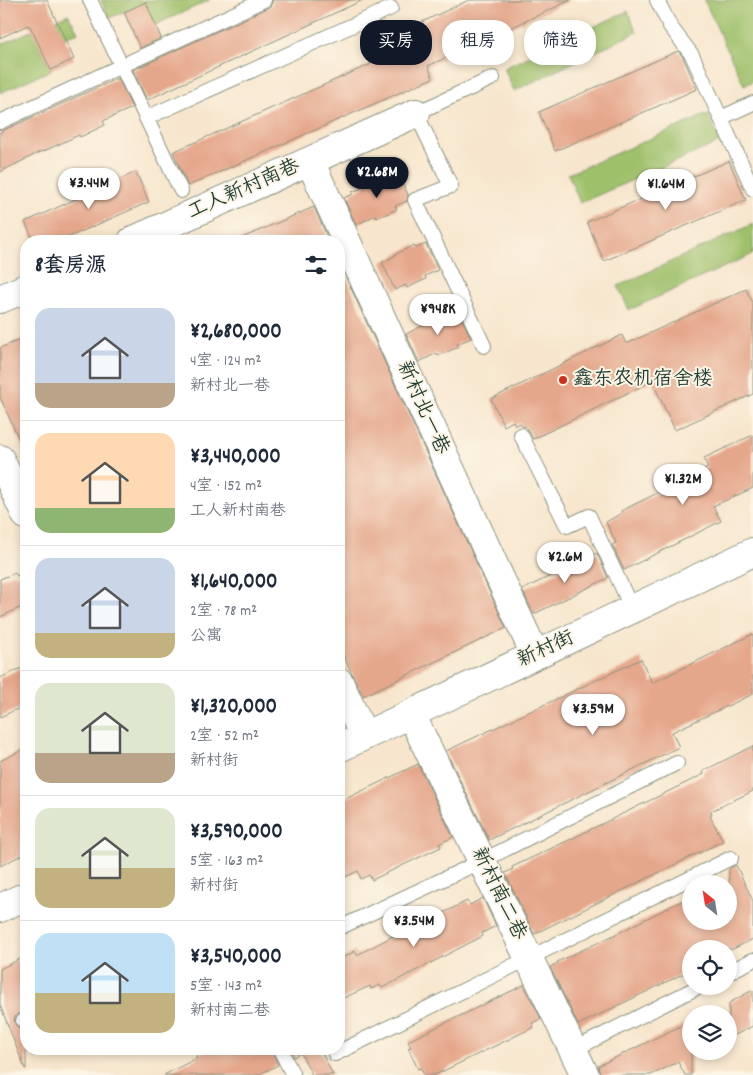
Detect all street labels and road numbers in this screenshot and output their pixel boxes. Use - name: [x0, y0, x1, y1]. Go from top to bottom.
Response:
- street label: 工人新村南巷: [183, 152, 305, 227]
- street label: 新村北一巷: [389, 357, 456, 460]
- street label: 新村街: [513, 625, 579, 675]
- street label: 新村南二巷: [463, 843, 533, 946]

